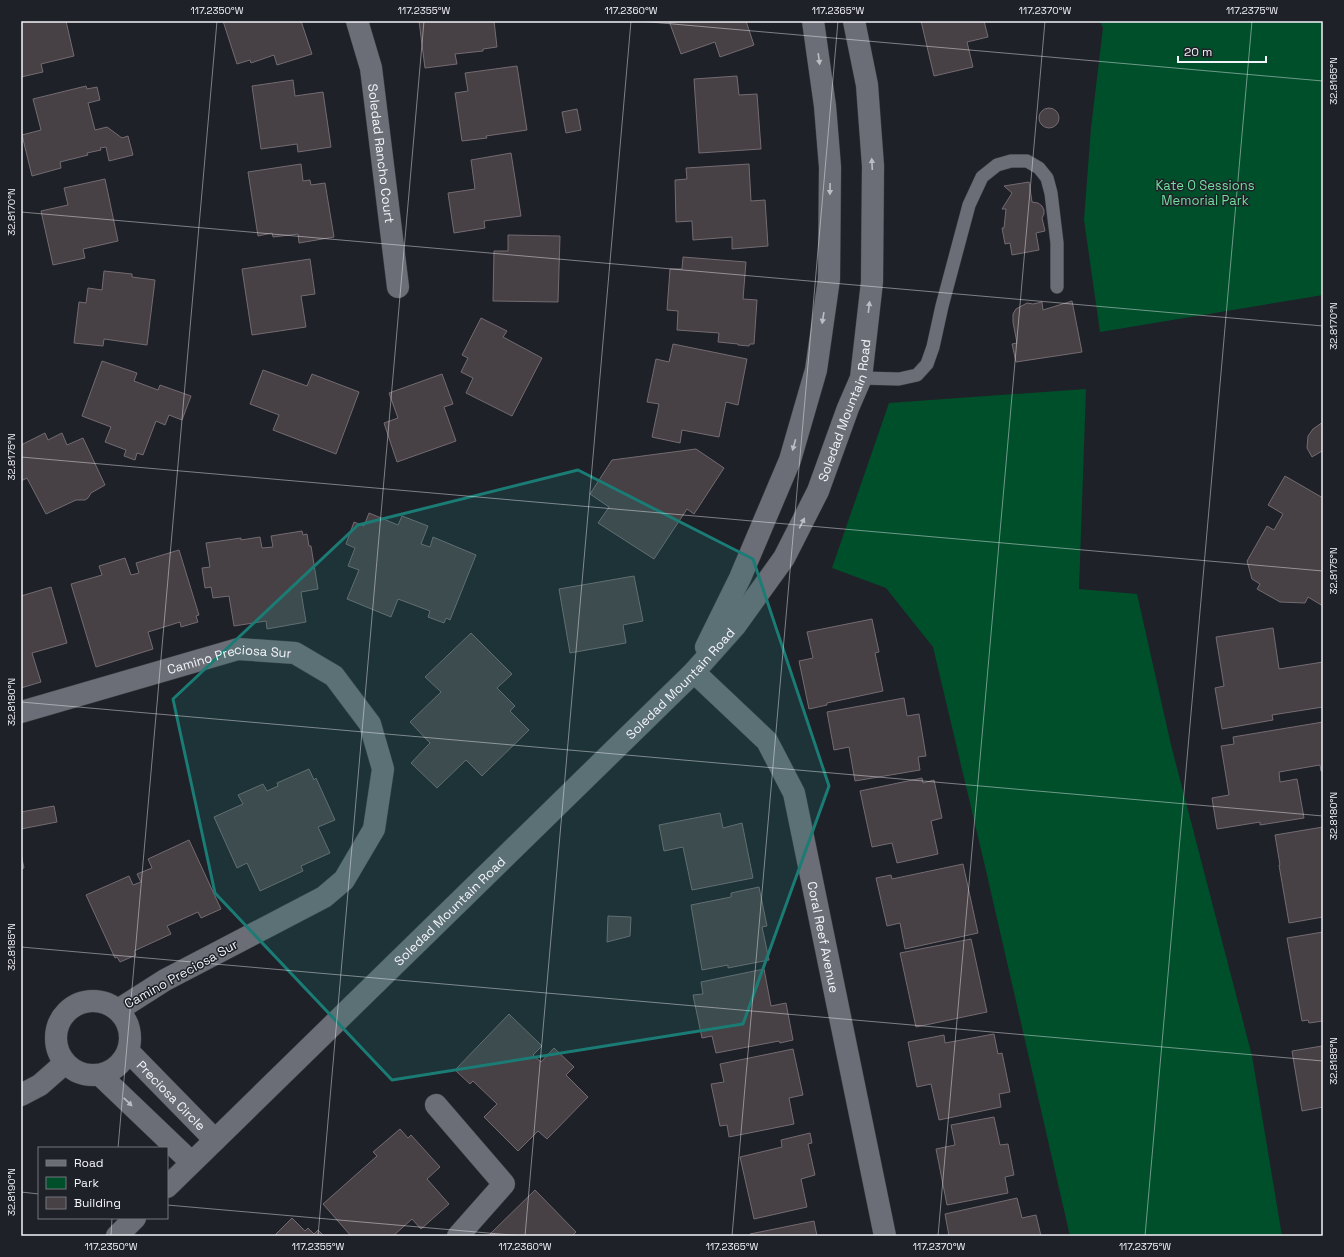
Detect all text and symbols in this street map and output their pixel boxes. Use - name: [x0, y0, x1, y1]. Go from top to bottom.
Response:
- text: 117.2350°W: [191, 4, 244, 17]
- text: 117.2355°W: [398, 4, 450, 17]
- text: 117.2360°W: [605, 4, 658, 17]
- text: 117.2365°W: [812, 4, 865, 17]
- text: 117.2370°W: [1019, 4, 1071, 17]
- text: 117.2375°W: [1226, 4, 1278, 17]
- scale bar: [1178, 38, 1266, 64]
- text: 20 m: [1184, 44, 1212, 60]
- one-way arrow: [816, 53, 822, 66]
- text: 32.8165°N: [1327, 57, 1340, 105]
- street label: Soledad Rancho Court: [364, 83, 399, 224]
- one-way arrow: [869, 158, 876, 170]
- park label: Kate O Sessions Memorial Park: [1155, 177, 1255, 209]
- one-way arrow: [827, 183, 833, 196]
- text: 32.8170°N: [5, 188, 18, 236]
- one-way arrow: [866, 301, 872, 314]
- text: 32.8170°N: [1327, 302, 1340, 350]
- one-way arrow: [820, 312, 826, 324]
- street label: Soledad Mountain Road: [814, 338, 874, 484]
- text: 32.8175°N: [5, 433, 18, 481]
- one-way arrow: [791, 439, 797, 451]
- one-way arrow: [799, 518, 805, 529]
- text: 32.8175°N: [1327, 547, 1340, 595]
- street label: Soledad Mountain Road: [622, 624, 738, 743]
- street label: Camino Preciosa Sur: [165, 640, 292, 678]
- text: 32.8180°N: [5, 678, 18, 726]
- text: 32.8180°N: [1327, 792, 1340, 840]
- street label: Soledad Mountain Road: [390, 853, 509, 969]
- street label: Coral Reef Avenue: [804, 880, 843, 994]
- text: 32.8185°N: [5, 923, 18, 971]
- street label: Camino Preciosa Sur: [121, 936, 241, 1012]
- text: 32.8185°N: [1327, 1037, 1340, 1085]
- street label: Preciosa Circle: [133, 1057, 209, 1134]
- one-way arrow: [123, 1097, 133, 1107]
- legend: [38, 1147, 168, 1219]
- text: Road: [74, 1155, 103, 1171]
- text: 32.8190°N: [5, 1168, 18, 1216]
- text: Park: [74, 1175, 99, 1191]
- text: Building: [74, 1195, 121, 1211]
- text: 117.2350°W: [85, 1240, 138, 1253]
- text: 117.2355°W: [292, 1240, 344, 1253]
- text: 117.2360°W: [499, 1240, 552, 1253]
- text: 117.2365°W: [706, 1240, 759, 1253]
- text: 117.2370°W: [913, 1240, 965, 1253]
- text: 117.2375°W: [1119, 1240, 1171, 1253]

